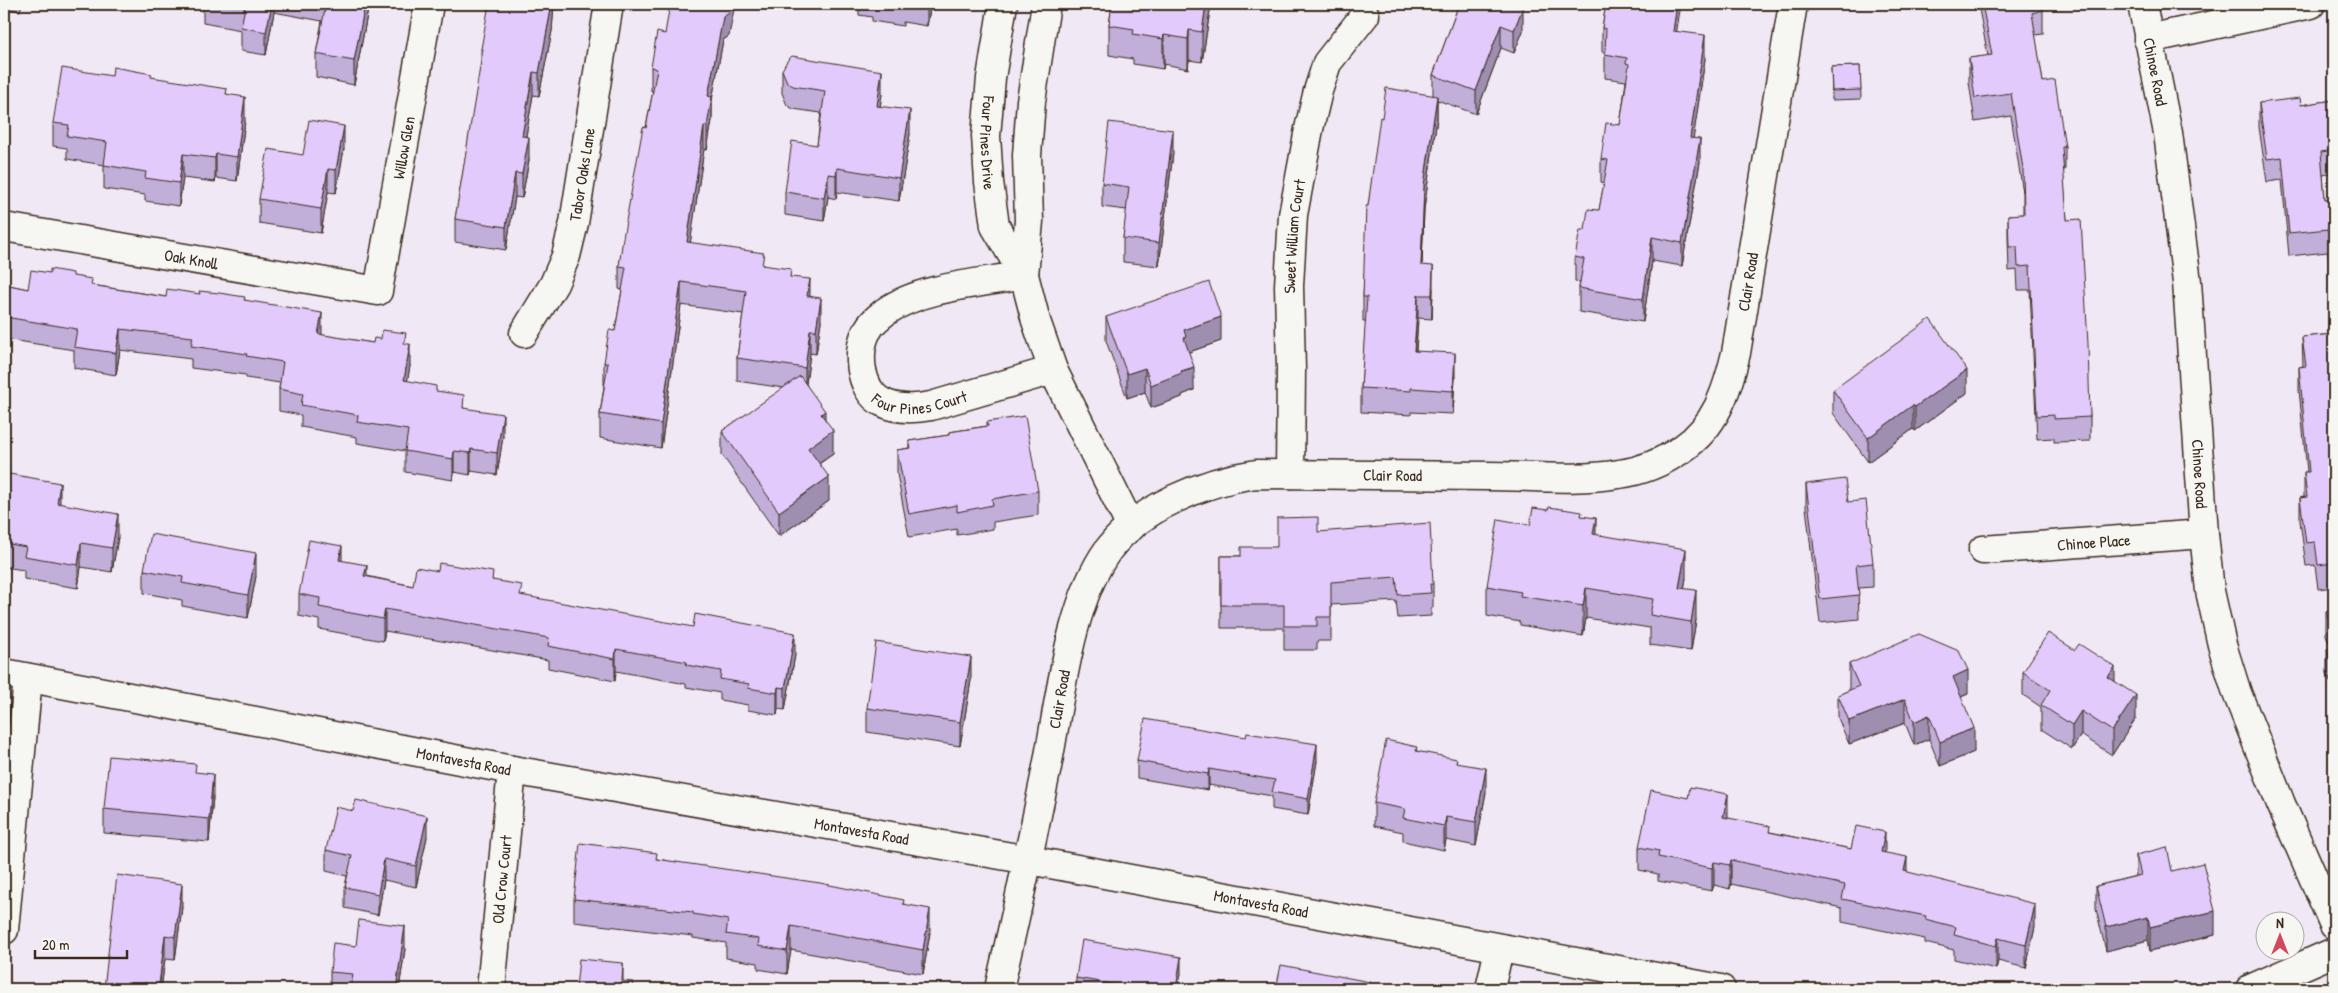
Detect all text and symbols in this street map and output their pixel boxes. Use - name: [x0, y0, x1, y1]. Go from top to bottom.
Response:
- street label: Chinoe Road: [2138, 36, 2173, 108]
- street label: Four Pines Drive: [975, 94, 1001, 192]
- street label: Willow Glen: [387, 115, 420, 181]
- street label: Tabor Oaks Lane: [563, 126, 600, 223]
- street label: Sweet William Court: [1278, 177, 1311, 294]
- street label: Oak Knoll: [163, 244, 220, 275]
- street label: Clair Road: [1732, 251, 1763, 313]
- street label: Four Pines Court: [866, 385, 970, 419]
- street label: Chinoe Road: [2187, 439, 2213, 509]
- street label: Clair Road: [1363, 464, 1422, 486]
- street label: Chinoe Place: [2056, 528, 2132, 556]
- street label: Clair Road: [1043, 668, 1075, 730]
- street label: Montavesta Road: [415, 741, 513, 781]
- street label: Montavesta Road: [813, 812, 911, 850]
- street label: Old Crow Court: [486, 834, 517, 925]
- street label: Montavesta Road: [1212, 884, 1310, 923]
- north arrow: [2256, 910, 2306, 960]
- text: N: [2276, 913, 2284, 932]
- scale bar: [35, 928, 128, 960]
- text: 20 m: [42, 934, 69, 955]

